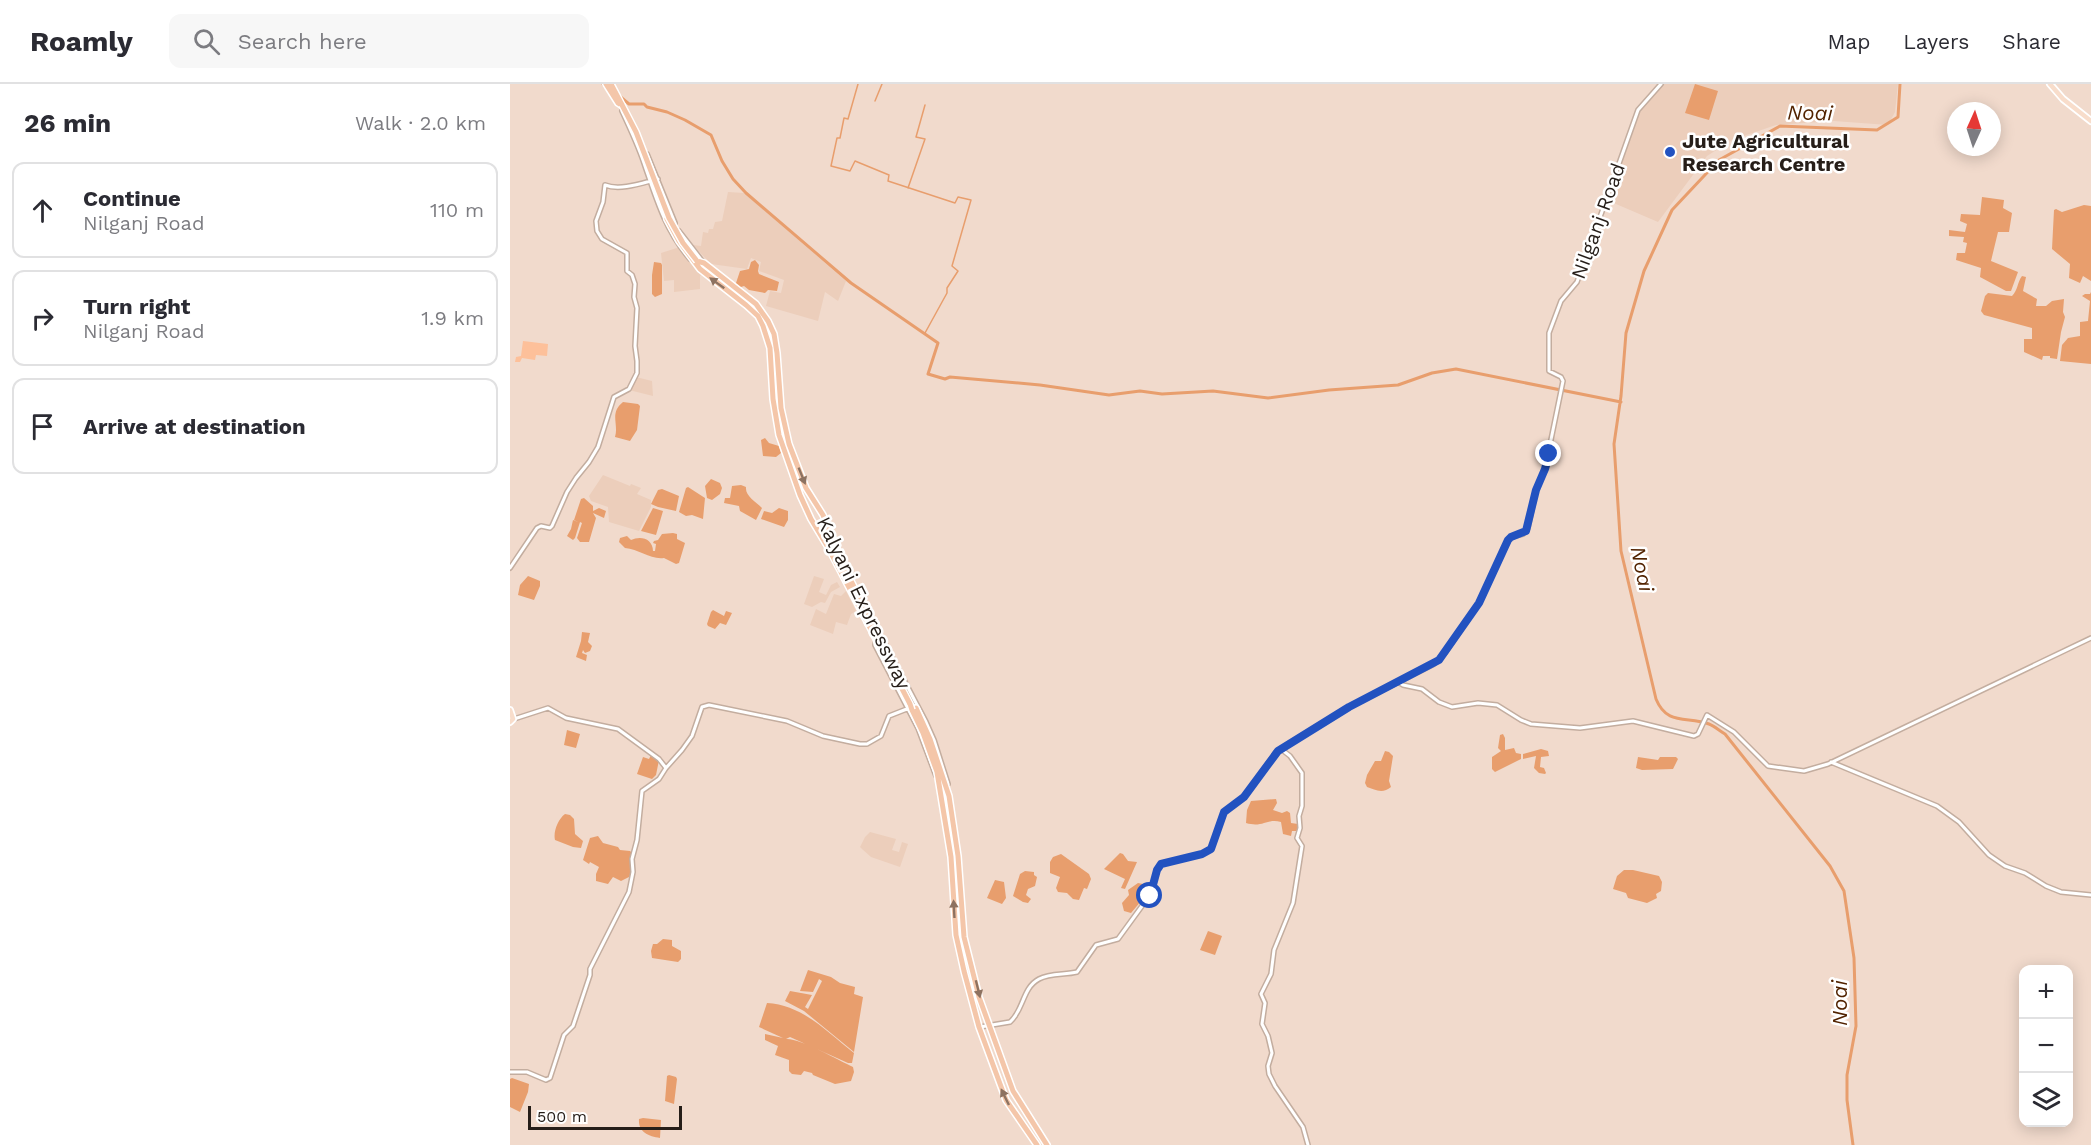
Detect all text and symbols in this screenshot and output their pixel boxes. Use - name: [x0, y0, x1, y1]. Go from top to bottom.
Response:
- search box: [169, 14, 589, 68]
- text: Roamly: [30, 25, 133, 58]
- icon: search: [190, 25, 223, 58]
- text: Search here: [238, 29, 367, 54]
- text: Map: [1827, 29, 1870, 54]
- text: Layers: [1903, 29, 1969, 54]
- text: Share: [2002, 29, 2061, 54]
- water label: Noai: [1787, 100, 1834, 125]
- north arrow: [1947, 102, 2001, 156]
- text: 26 min: [24, 108, 111, 138]
- text: Walk · 2.0 km: [355, 111, 486, 135]
- place label: Jute Agricultural Research Centre: [1682, 129, 1850, 176]
- marker: Jute Agricultural Research Centre: [1663, 145, 1677, 159]
- street label: Nilganj Road: [1566, 160, 1630, 282]
- text: Continue: [83, 186, 181, 211]
- icon: ahead: [26, 194, 59, 227]
- text: 110 m: [430, 198, 484, 222]
- text: Nilganj Road: [83, 211, 204, 235]
- one-way arrow: [710, 277, 726, 289]
- text: Turn right: [83, 294, 190, 319]
- icon: right: [26, 302, 59, 335]
- text: 1.9 km: [421, 306, 484, 330]
- text: Nilganj Road: [83, 319, 204, 343]
- icon: arrive: [26, 410, 59, 443]
- text: Arrive at destination: [83, 414, 306, 439]
- route end: [1535, 440, 1561, 466]
- one-way arrow: [798, 467, 807, 485]
- street label: Kalyani Expressway: [812, 513, 917, 694]
- water label: Noai: [1626, 544, 1660, 594]
- route start: [1136, 882, 1162, 908]
- one-way arrow: [950, 900, 959, 919]
- map controls: [2019, 965, 2073, 1127]
- button: +: [2019, 965, 2073, 1019]
- one-way arrow: [973, 979, 983, 998]
- water label: Noai: [1827, 980, 1852, 1026]
- button: −: [2019, 1019, 2073, 1073]
- button: layers: [2019, 1073, 2073, 1127]
- one-way arrow: [1000, 1088, 1009, 1105]
- scale bar: [528, 1103, 682, 1130]
- text: 500 m: [537, 1107, 587, 1126]

